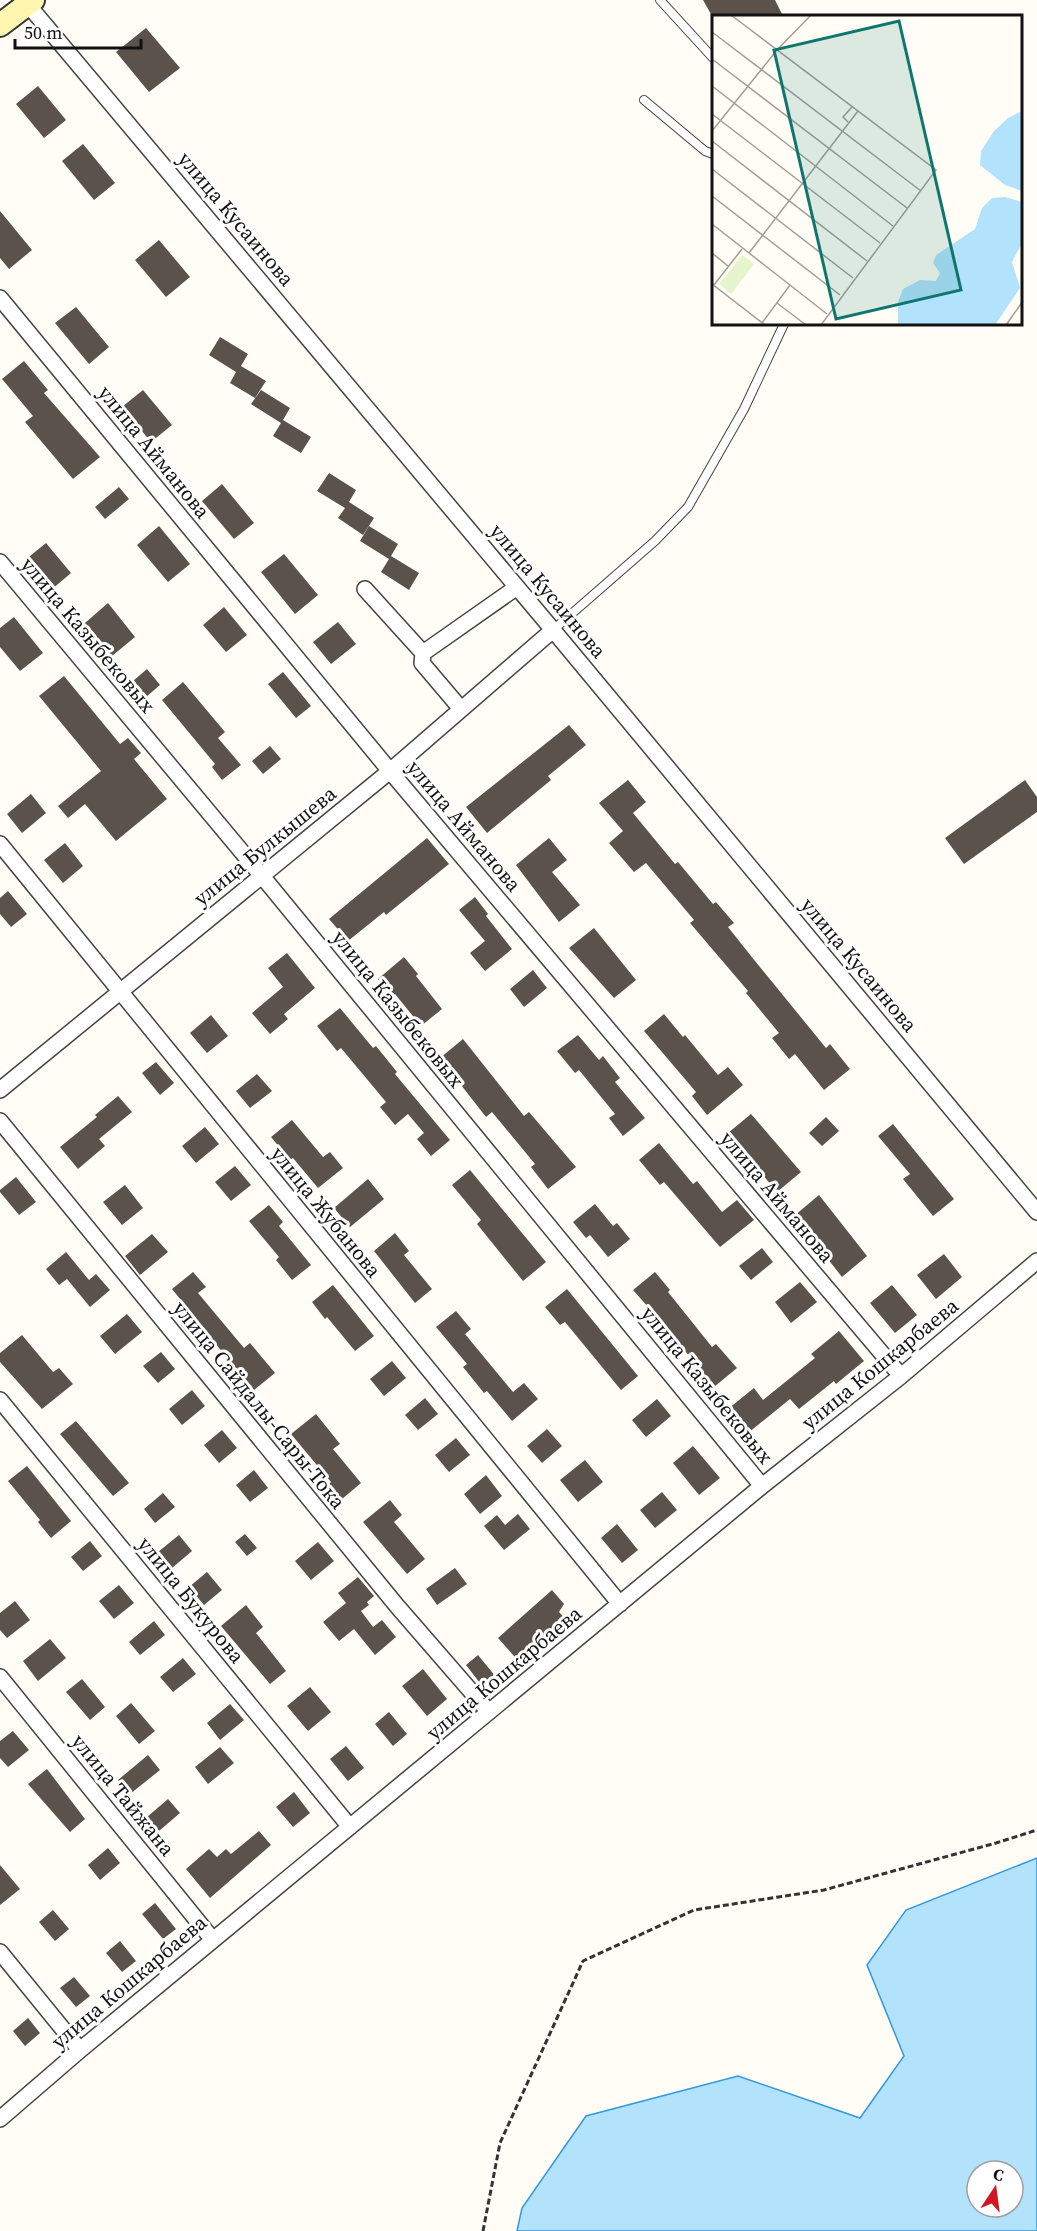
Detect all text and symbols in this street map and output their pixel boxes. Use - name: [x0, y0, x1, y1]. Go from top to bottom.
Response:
- scale bar: [15, 12, 141, 50]
- inset map: [712, 15, 1022, 326]
- text: 50 m: [24, 20, 62, 45]
- street label: улица Кусаинова: [171, 145, 302, 292]
- street label: улица Айманова: [92, 379, 217, 525]
- street label: улица Кусаинова: [483, 517, 614, 664]
- street label: улица Казыбековых: [14, 550, 162, 719]
- street label: улица Айманова: [401, 754, 528, 898]
- street label: улица Булкышева: [187, 779, 342, 912]
- street label: улица Кусаинова: [794, 891, 925, 1038]
- street label: улица Казыбековых: [326, 924, 471, 1094]
- street label: улица Айманова: [714, 1125, 841, 1269]
- street label: улица Жубанова: [264, 1140, 389, 1284]
- street label: улица Кошкарбаева: [795, 1291, 965, 1436]
- street label: улица Сайдалы-Сары-Тока: [166, 1294, 353, 1515]
- street label: улица Казыбековых: [635, 1300, 780, 1470]
- street label: улица Букурова: [131, 1530, 252, 1669]
- street label: улица Кошкарбаева: [420, 1599, 588, 1746]
- street label: улица Тайжана: [65, 1727, 182, 1862]
- street label: улица Кошкарбаева: [45, 1908, 213, 2055]
- north arrow: [965, 2159, 1025, 2219]
- text: С: [991, 2163, 1006, 2186]

